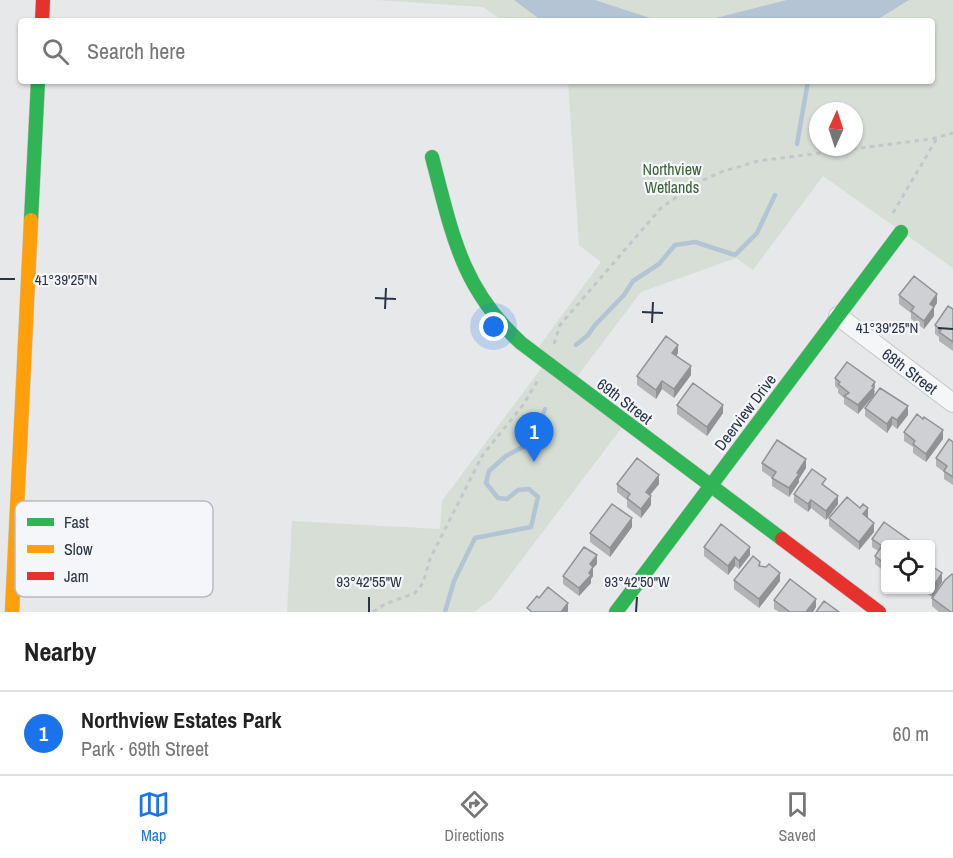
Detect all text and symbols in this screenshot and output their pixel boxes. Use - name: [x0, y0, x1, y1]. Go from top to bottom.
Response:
- search box: [18, 18, 935, 84]
- icon: search: [39, 35, 72, 68]
- text: Search here: [87, 36, 185, 66]
- north arrow: [809, 102, 863, 156]
- park label: Northview Wetlands: [642, 158, 702, 198]
- text: 41°39'25"N: [35, 269, 97, 290]
- your location: [479, 312, 508, 341]
- text: 41°39'25"N: [856, 317, 918, 338]
- street label: 68th Street: [878, 343, 943, 399]
- street label: Deerview Drive: [709, 369, 781, 455]
- street label: 69th Street: [593, 373, 658, 429]
- pin: 1: [514, 412, 554, 462]
- legend: [15, 501, 213, 597]
- text: Fast: [64, 511, 89, 533]
- text: Slow: [64, 538, 93, 560]
- map controls: [881, 540, 935, 594]
- button: locate: [881, 540, 935, 594]
- text: Jam: [64, 565, 89, 587]
- text: 93°42'55"W: [336, 571, 402, 592]
- text: 93°42'50"W: [604, 571, 670, 592]
- text: Nearby: [24, 634, 96, 669]
- text: Northview Estates Park: [81, 705, 282, 735]
- text: 1: [39, 720, 48, 747]
- text: 60 m: [893, 720, 929, 747]
- text: Park · 69th Street: [81, 735, 209, 762]
- tab: Map: [137, 788, 170, 846]
- tab: Directions: [444, 788, 504, 846]
- tab: Saved: [779, 788, 816, 846]

